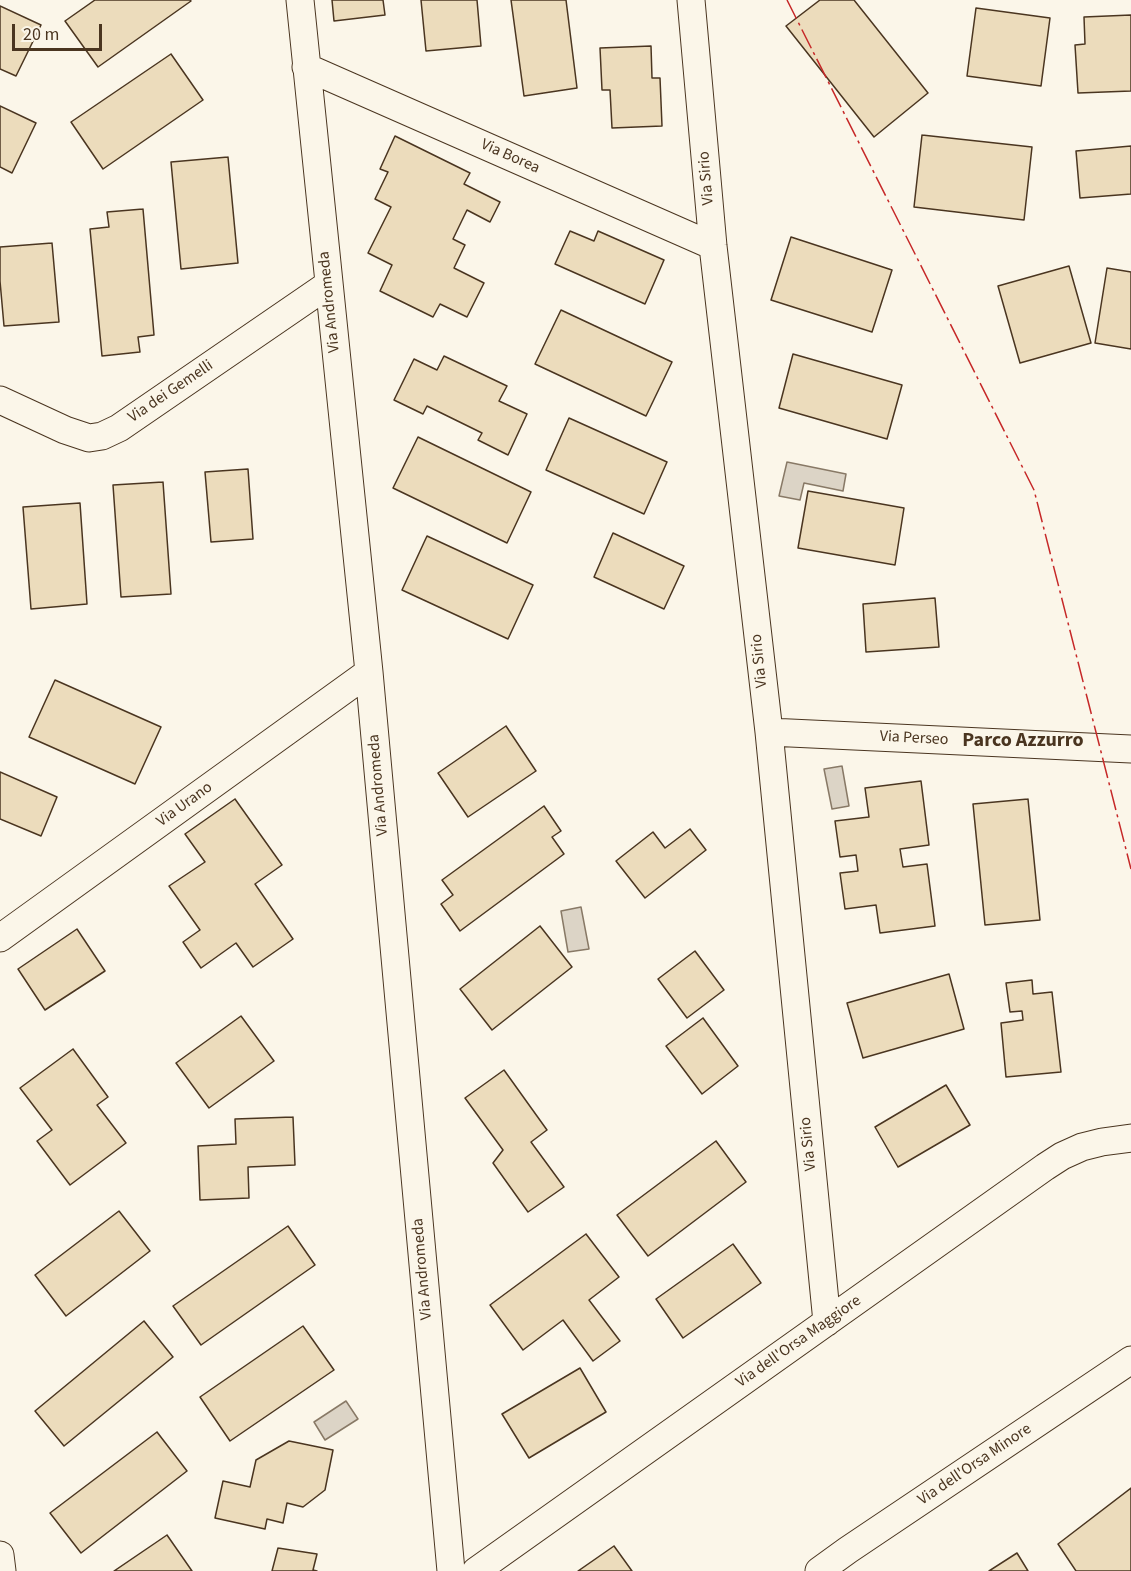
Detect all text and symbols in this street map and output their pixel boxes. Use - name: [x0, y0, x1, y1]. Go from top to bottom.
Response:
- scale bar: [15, 12, 105, 50]
- text: 20 m: [23, 22, 59, 47]
- street label: Via Borea: [477, 135, 543, 179]
- street label: Via Sirio: [695, 150, 719, 206]
- street label: Via Andromeda: [315, 250, 345, 354]
- street label: Via dei Gemelli: [125, 357, 217, 427]
- street label: Via Sirio: [748, 633, 772, 689]
- street label: Via Perseo: [879, 728, 949, 750]
- district label: Parco Azzurro: [962, 730, 1084, 754]
- street label: Via Andromeda: [365, 733, 393, 837]
- street label: Via Urano: [153, 778, 217, 832]
- street label: Via Sirio: [797, 1116, 821, 1172]
- street label: Via Andromeda: [409, 1217, 437, 1321]
- street label: Via dell'Orsa Maggiore: [733, 1292, 865, 1392]
- street label: Via dell'Orsa Minore: [915, 1420, 1035, 1510]

